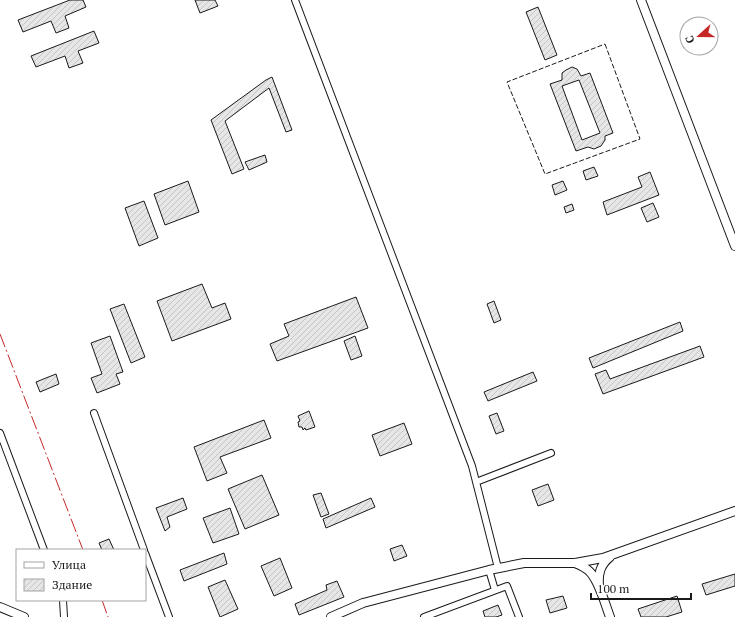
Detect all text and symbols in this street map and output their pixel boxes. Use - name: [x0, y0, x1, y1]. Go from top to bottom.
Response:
- north arrow: [679, 16, 719, 56]
- text: С: [682, 34, 697, 45]
- legend: [16, 549, 146, 601]
- text: Улица: [52, 557, 86, 572]
- scale bar: [591, 575, 691, 601]
- text: Здание: [52, 577, 92, 592]
- text: 100 m: [597, 581, 630, 596]

